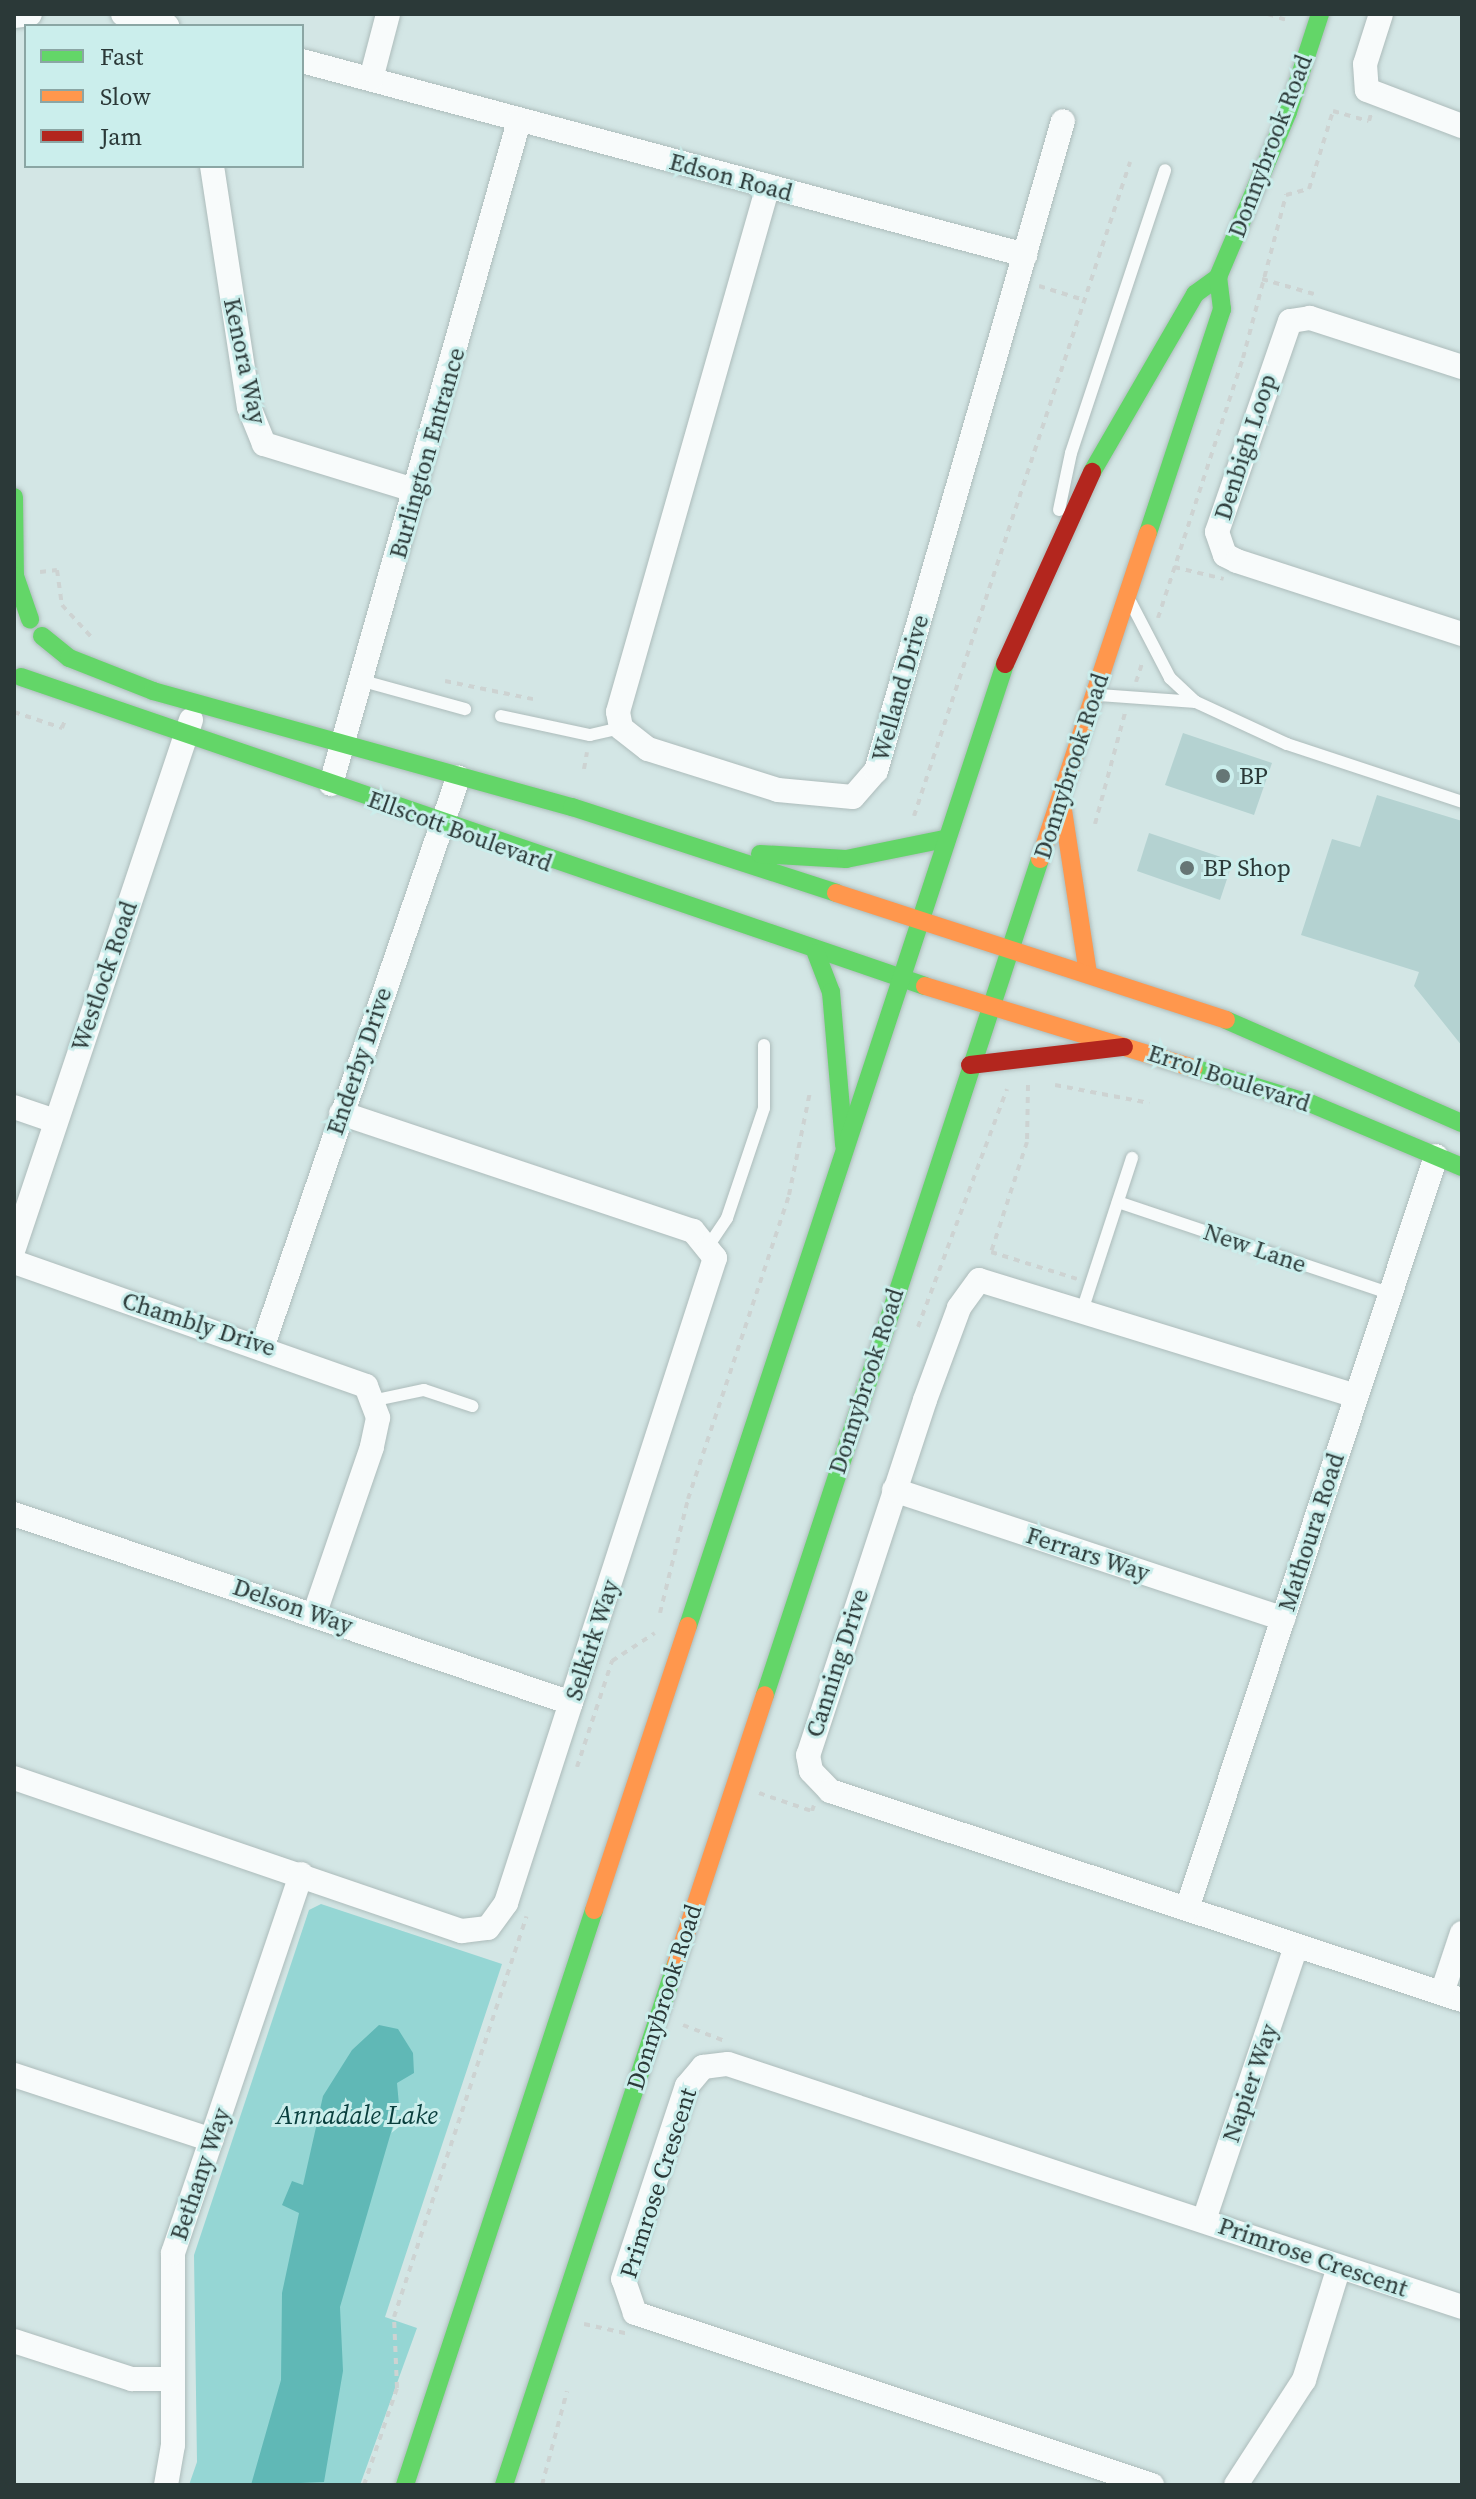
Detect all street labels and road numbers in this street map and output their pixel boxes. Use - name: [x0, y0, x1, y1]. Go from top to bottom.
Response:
- street label: Donnybrook Road: [1222, 51, 1318, 241]
- street label: Edson Road: [666, 147, 796, 207]
- street label: Kenora Way: [218, 295, 272, 427]
- street label: Burlington Entrance: [383, 344, 471, 562]
- street label: Denbigh Loop: [1208, 371, 1282, 523]
- street label: Welland Drive: [865, 611, 935, 765]
- street label: Donnybrook Road: [1027, 670, 1115, 862]
- street label: Ellscott Boulevard: [364, 784, 556, 878]
- street label: Westlock Road: [65, 897, 143, 1055]
- street label: Enderby Drive: [320, 983, 398, 1139]
- street label: Errol Boulevard: [1144, 1038, 1314, 1118]
- street label: New Lane: [1200, 1217, 1310, 1279]
- street label: Donnybrook Road: [822, 1285, 910, 1477]
- street label: Chambly Drive: [119, 1286, 279, 1362]
- street label: Mathoura Road: [1272, 1449, 1350, 1615]
- street label: Ferrars Way: [1022, 1520, 1154, 1588]
- street label: Delson Way: [229, 1572, 357, 1640]
- street label: Selkirk Way: [559, 1576, 625, 1704]
- street label: Canning Drive: [800, 1585, 874, 1741]
- street label: Donnybrook Road: [620, 1901, 708, 2093]
- street label: Napier Way: [1216, 2020, 1284, 2146]
- street label: Primrose Crescent: [614, 2084, 702, 2282]
- street label: Bethany Way: [164, 2104, 236, 2244]
- street label: Primrose Crescent: [1215, 2211, 1411, 2303]

